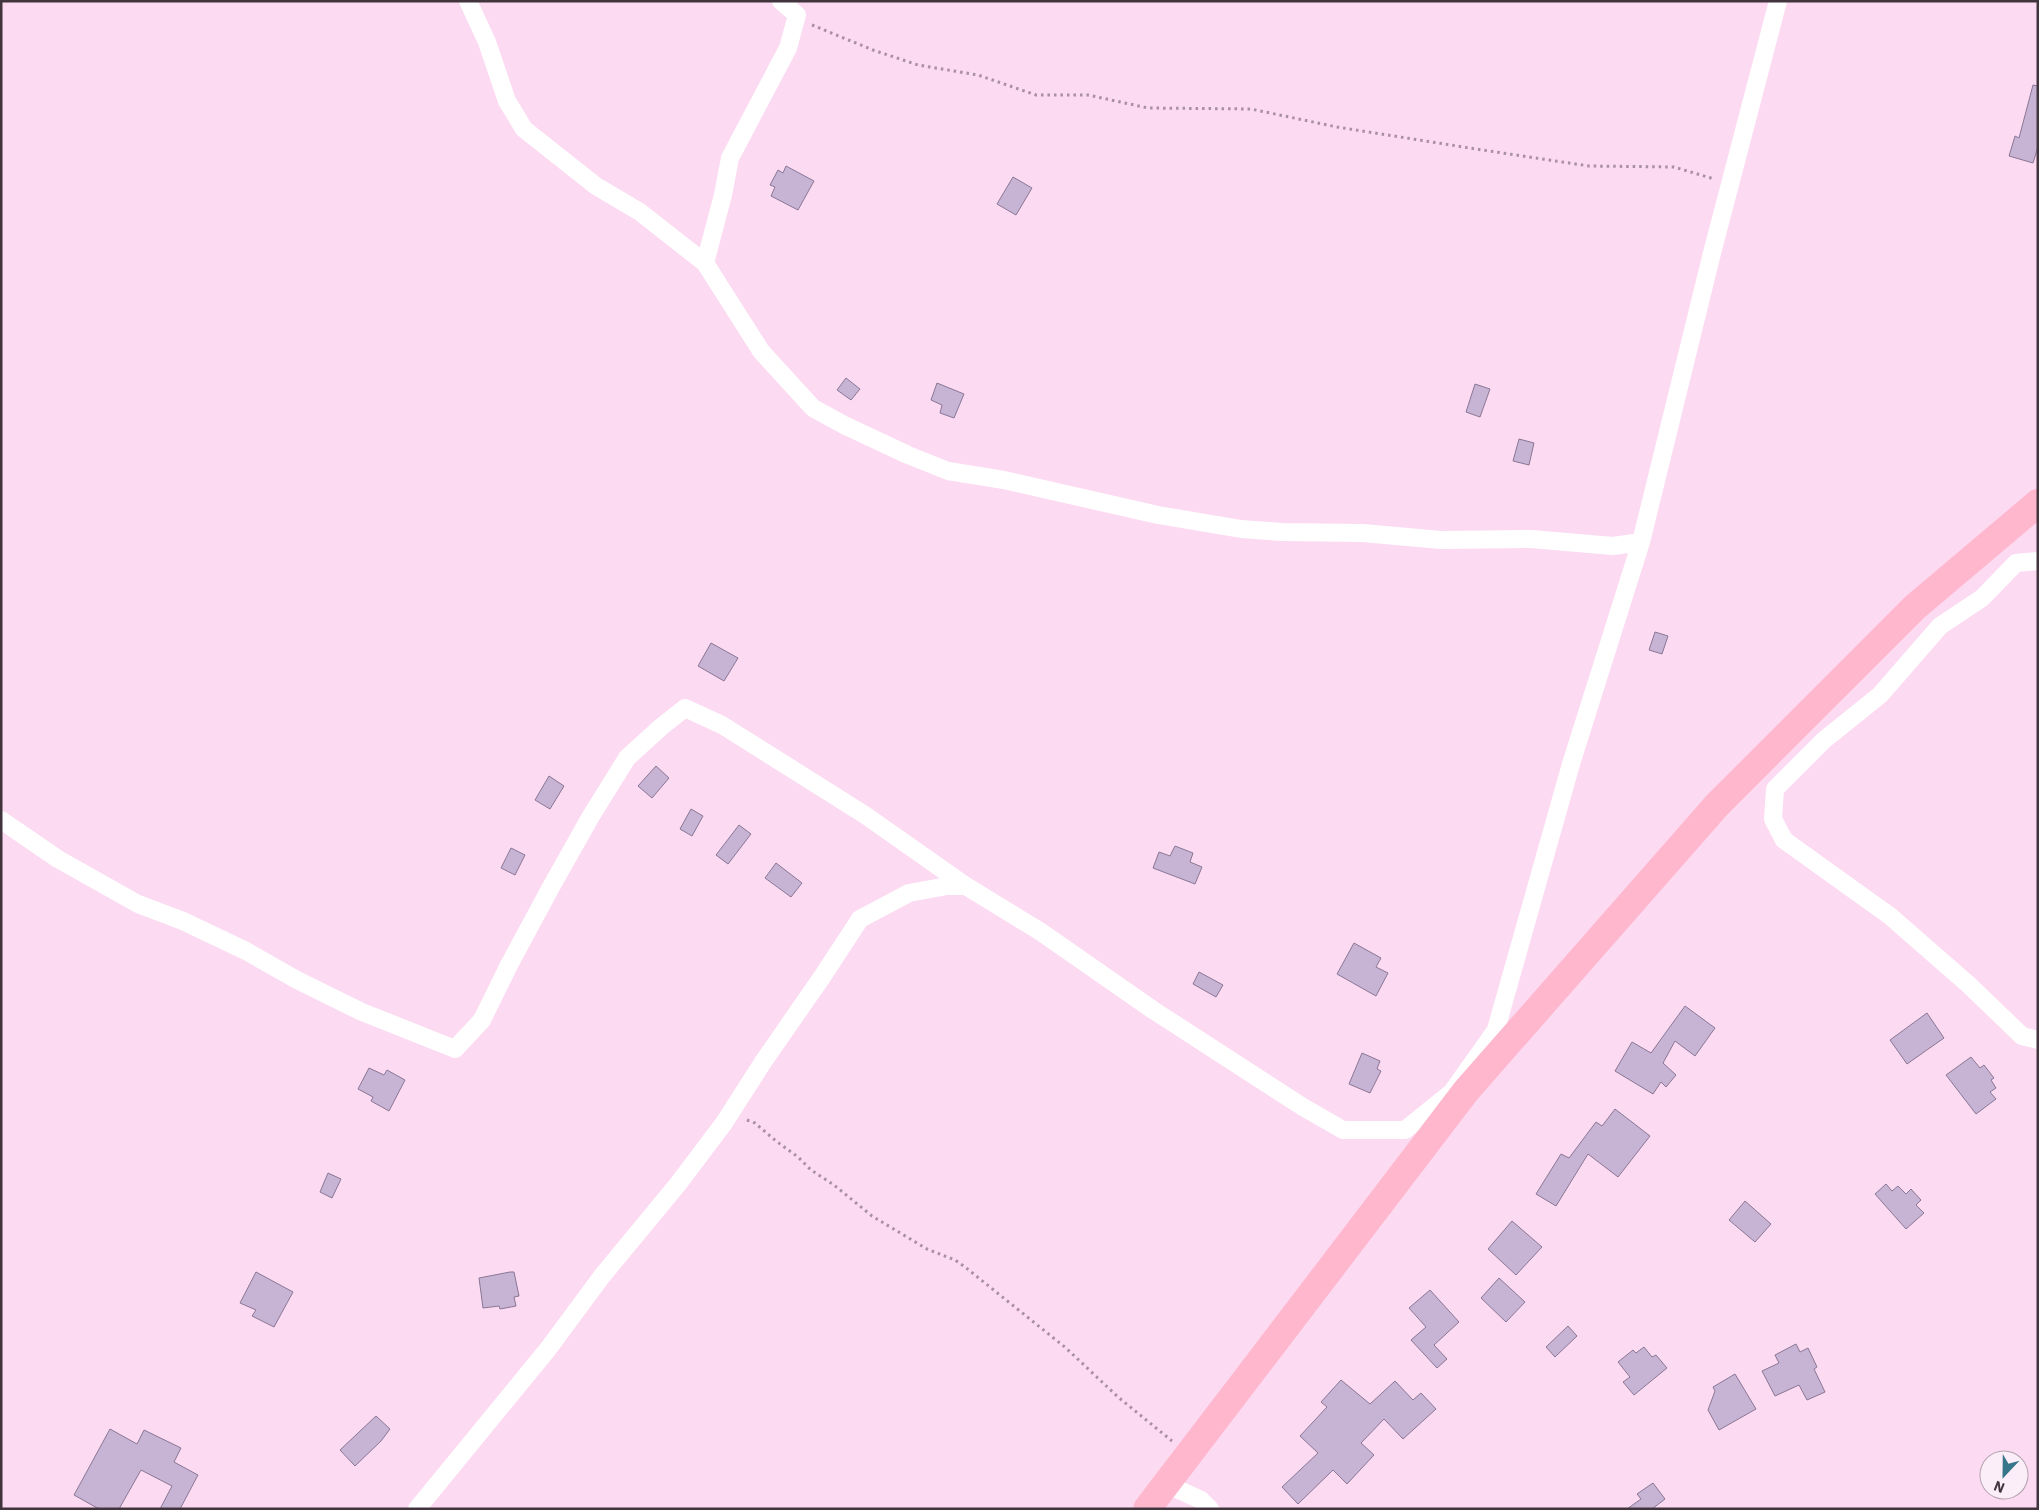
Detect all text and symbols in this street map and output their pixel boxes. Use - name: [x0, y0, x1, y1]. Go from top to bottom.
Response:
- north arrow: [1979, 1450, 2029, 1500]
- text: N: [1991, 1477, 2007, 1497]

